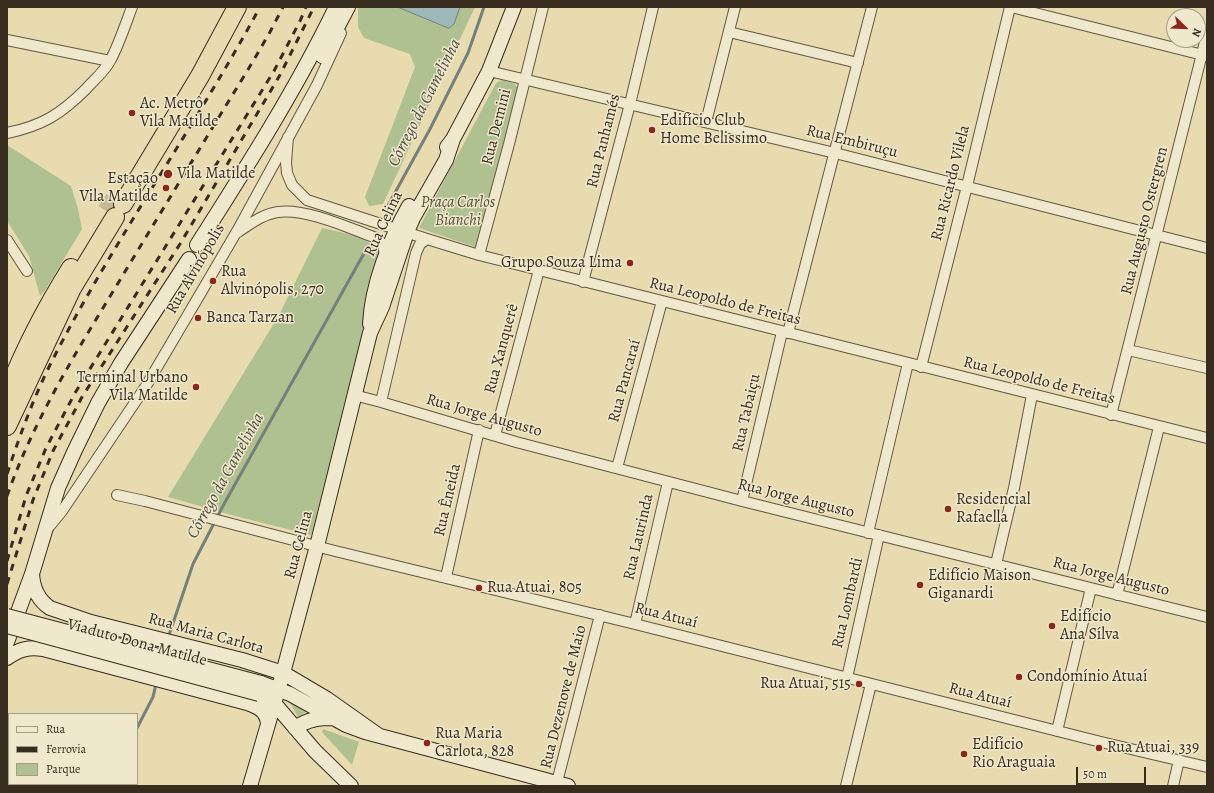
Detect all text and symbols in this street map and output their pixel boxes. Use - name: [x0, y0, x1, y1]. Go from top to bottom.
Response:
- north arrow: [1166, 8, 1206, 48]
- text: N: [1188, 26, 1205, 39]
- water label: Córrego da Gamelinha: [384, 36, 466, 170]
- street label: Rua Demini: [478, 87, 516, 167]
- street label: Rua Panhamés: [583, 92, 625, 190]
- place label: Ac. Metrô Vila Matilde: [140, 94, 218, 132]
- marker: Ac. Metrô Vila Matilde: [127, 108, 137, 118]
- place label: Edifício Club Home Belissimo: [660, 111, 767, 149]
- street label: Rua Embiruçu: [804, 121, 900, 163]
- street label: Rua Ricardo Vilela: [927, 123, 975, 243]
- marker: Edifício Club Home Belissimo: [647, 125, 657, 135]
- street label: Rua Augusto Ostergren: [1117, 145, 1173, 297]
- place label: Vila Matilde: [177, 164, 255, 184]
- marker: Vila Matilde: [162, 168, 174, 180]
- place label: Estação Vila Matilde: [80, 169, 158, 207]
- marker: Estação Vila Matilde: [161, 183, 171, 193]
- street label: Rua Celina: [360, 188, 408, 260]
- park label: Praça Carlos Bianchi: [421, 193, 495, 231]
- street label: Rua Alvinópolis: [162, 220, 230, 318]
- place label: Grupo Souza Lima: [501, 253, 622, 273]
- marker: Grupo Souza Lima: [625, 258, 635, 268]
- place label: Rua Alvinópolis, 270: [221, 262, 324, 300]
- street label: Rua Leopoldo de Freitas: [647, 274, 803, 330]
- marker: Rua Alvinópolis, 270: [208, 276, 218, 286]
- street label: Rua Xanquerê: [481, 302, 523, 396]
- place label: Banca Tarzan: [206, 308, 294, 328]
- marker: Banca Tarzan: [193, 313, 203, 323]
- street label: Rua Pancaraí: [605, 337, 645, 425]
- street label: Rua Leopoldo de Freitas: [961, 353, 1117, 409]
- place label: Terminal Urbano Vila Matilde: [77, 368, 188, 406]
- street label: Rua Tabaiçu: [729, 372, 765, 454]
- marker: Terminal Urbano Vila Matilde: [191, 382, 201, 392]
- street label: Rua Jorge Augusto: [424, 390, 544, 442]
- water label: Córrego da Gamelinha: [183, 410, 269, 542]
- street label: Rua Êneida: [430, 462, 466, 538]
- street label: Rua Jorge Augusto: [736, 475, 856, 523]
- place label: Residencial Rafaella: [956, 490, 1031, 528]
- street label: Rua Laurinda: [620, 492, 658, 582]
- marker: Residencial Rafaella: [943, 504, 953, 514]
- street label: Rua Celina: [281, 509, 317, 581]
- street label: Rua Jorge Augusto: [1051, 553, 1171, 601]
- street label: Rua Lombardi: [828, 556, 868, 650]
- place label: Edifício Maison Giganardi: [928, 566, 1031, 604]
- place label: Rua Atuai, 805: [487, 578, 582, 598]
- marker: Edifício Maison Giganardi: [915, 580, 925, 590]
- marker: Rua Atuai, 805: [474, 583, 484, 593]
- street label: Rua Atuaí: [633, 599, 699, 633]
- place label: Edifício Ana Sílva: [1060, 607, 1119, 645]
- street label: Rua Maria Carlota: [146, 609, 266, 659]
- street label: Viaduto Dona Matilde: [65, 615, 209, 671]
- marker: Edifício Ana Sílva: [1047, 621, 1057, 631]
- street label: Rua Dezenove de Maio: [537, 623, 591, 771]
- place label: Condomínio Atuaí: [1027, 667, 1147, 687]
- marker: Condomínio Atuaí: [1014, 672, 1024, 682]
- place label: Rua Atuai, 515: [760, 674, 851, 694]
- marker: Rua Atuai, 515: [854, 679, 864, 689]
- street label: Rua Atuaí: [947, 679, 1013, 713]
- legend: [8, 713, 138, 785]
- text: Rua: [46, 721, 65, 737]
- place label: Rua Maria Carlota, 828: [435, 724, 514, 762]
- place label: Edifício Rio Araguaia: [972, 735, 1056, 773]
- marker: Rua Maria Carlota, 828: [422, 738, 432, 748]
- place label: Rua Atuai, 339: [1107, 738, 1199, 758]
- text: Ferrovia: [46, 741, 86, 757]
- marker: Rua Atuai, 339: [1094, 743, 1104, 753]
- marker: Edifício Rio Araguaia: [959, 749, 969, 759]
- scale bar: [1078, 759, 1148, 785]
- text: Parque: [46, 761, 81, 777]
- text: 50 m: [1083, 766, 1107, 782]

